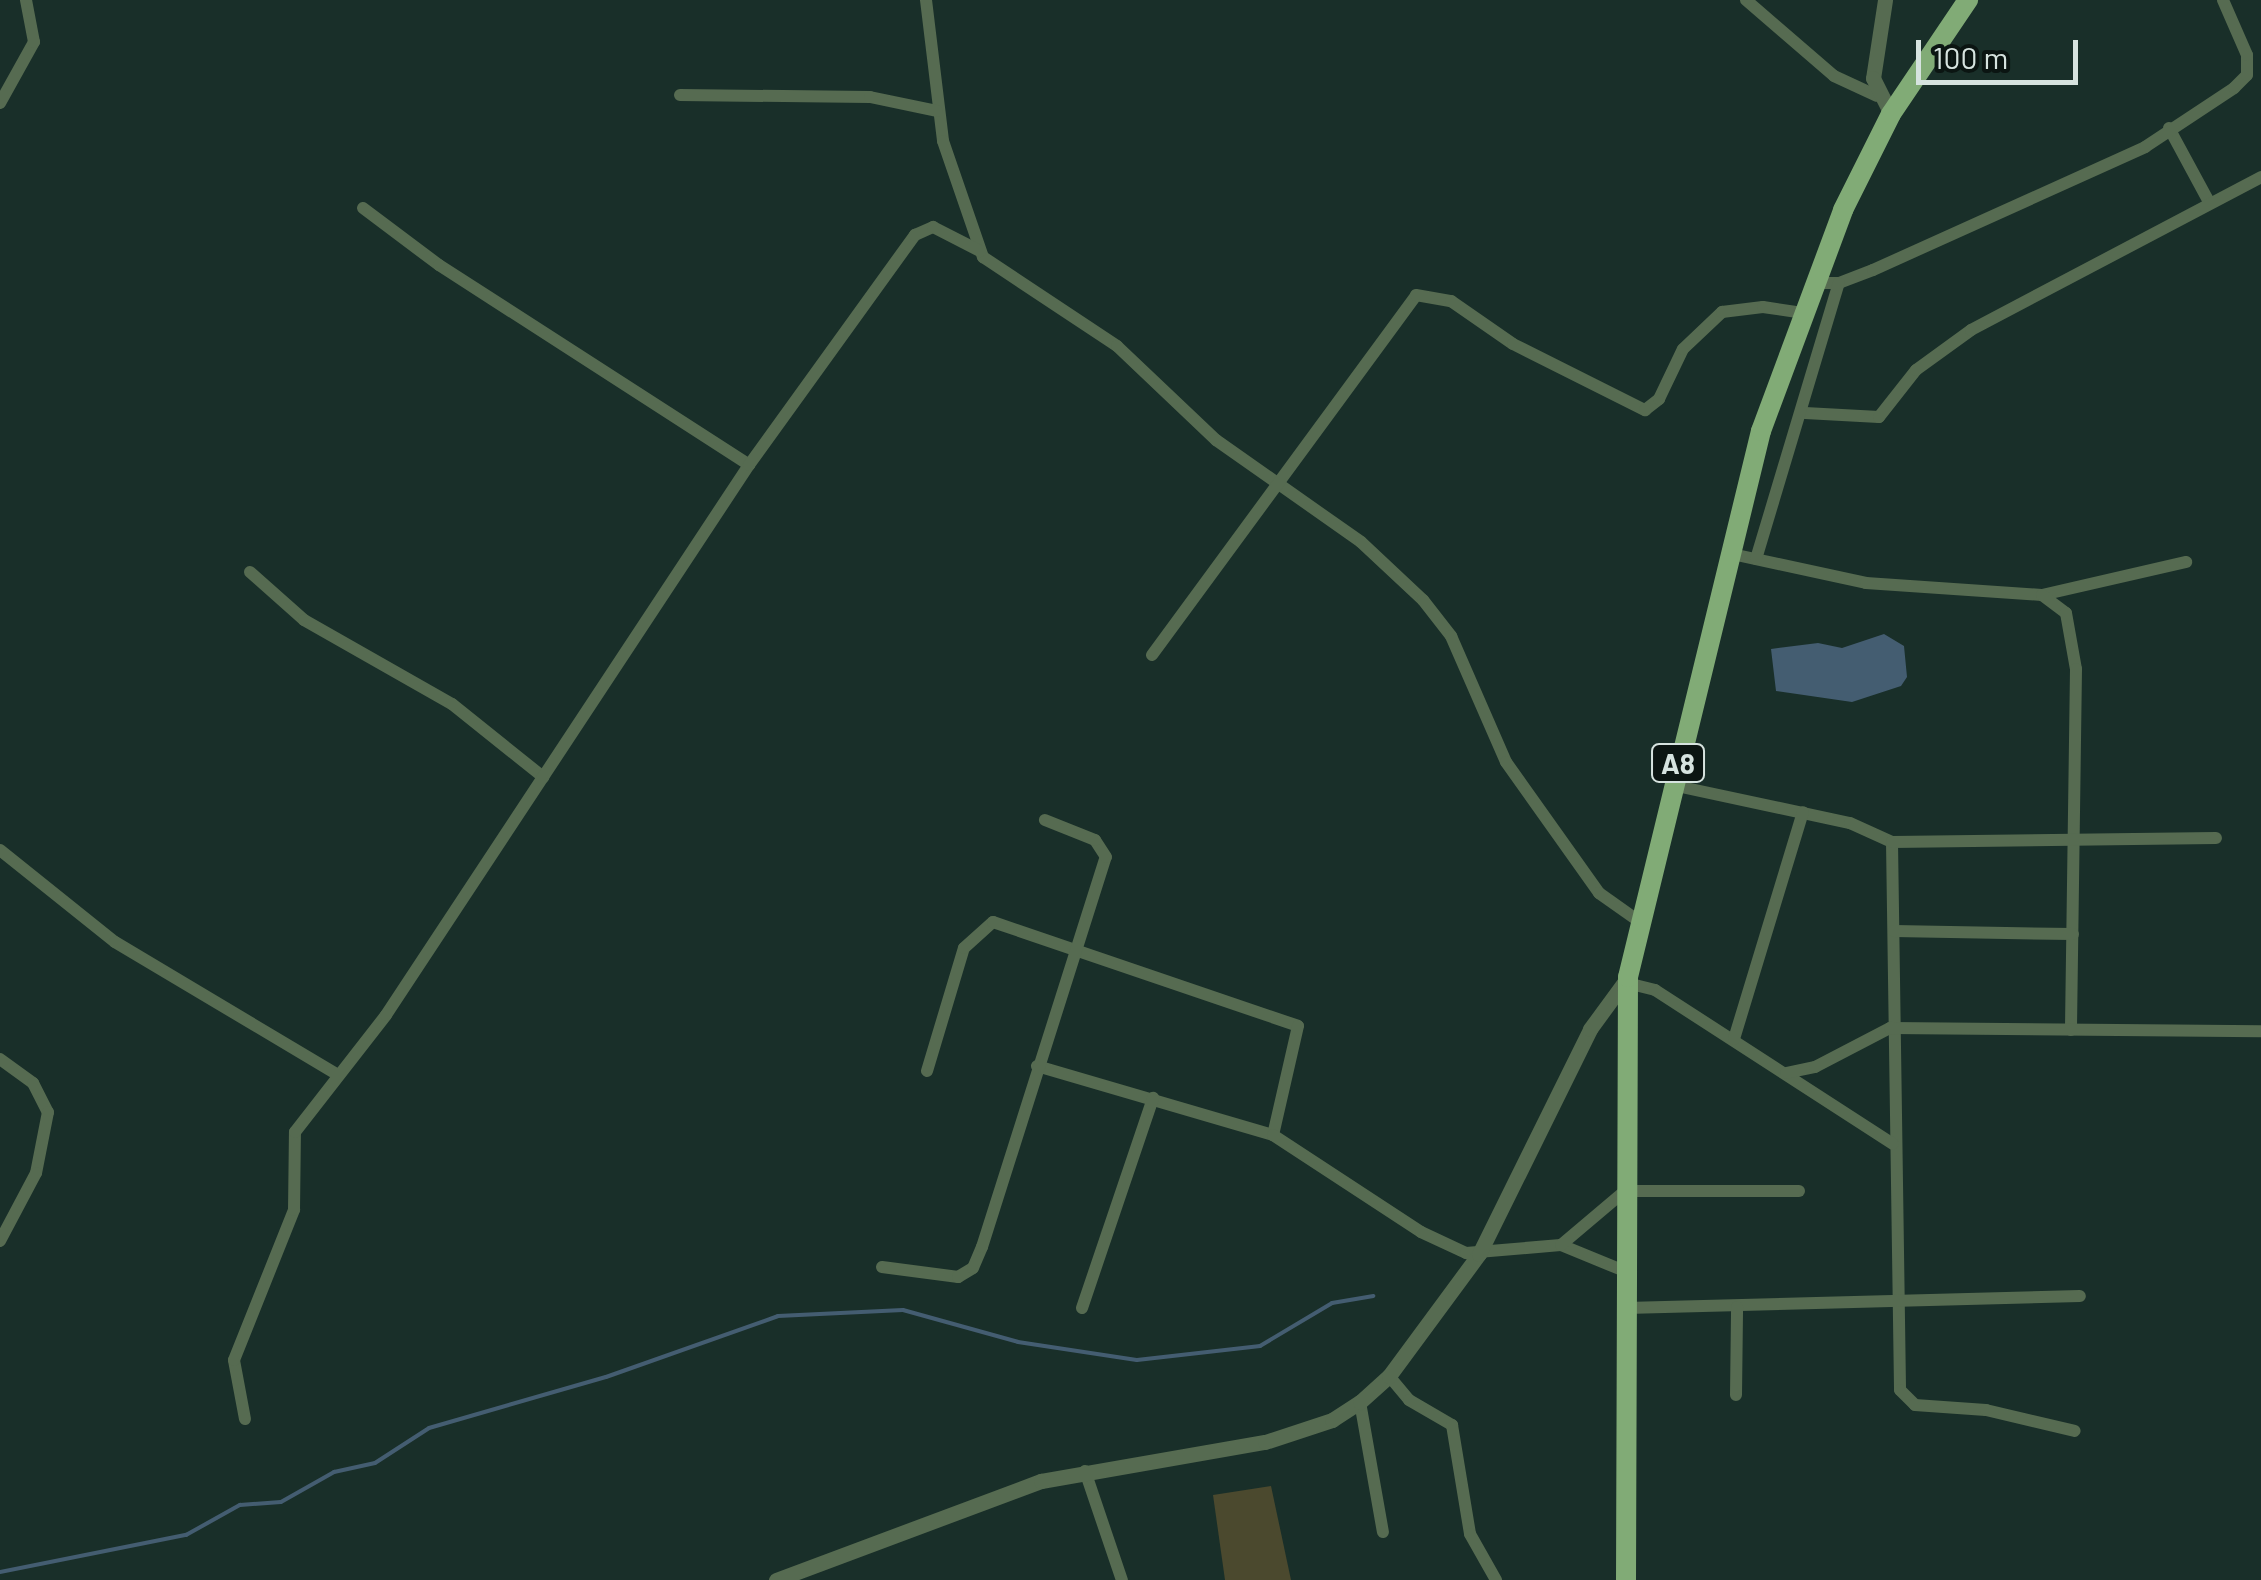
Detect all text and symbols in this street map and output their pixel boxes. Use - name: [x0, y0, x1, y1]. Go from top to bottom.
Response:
- scale bar: [1921, 20, 2084, 82]
- text: 100 m: [1933, 39, 2008, 75]
- road number: A8: [1650, 740, 1706, 786]

